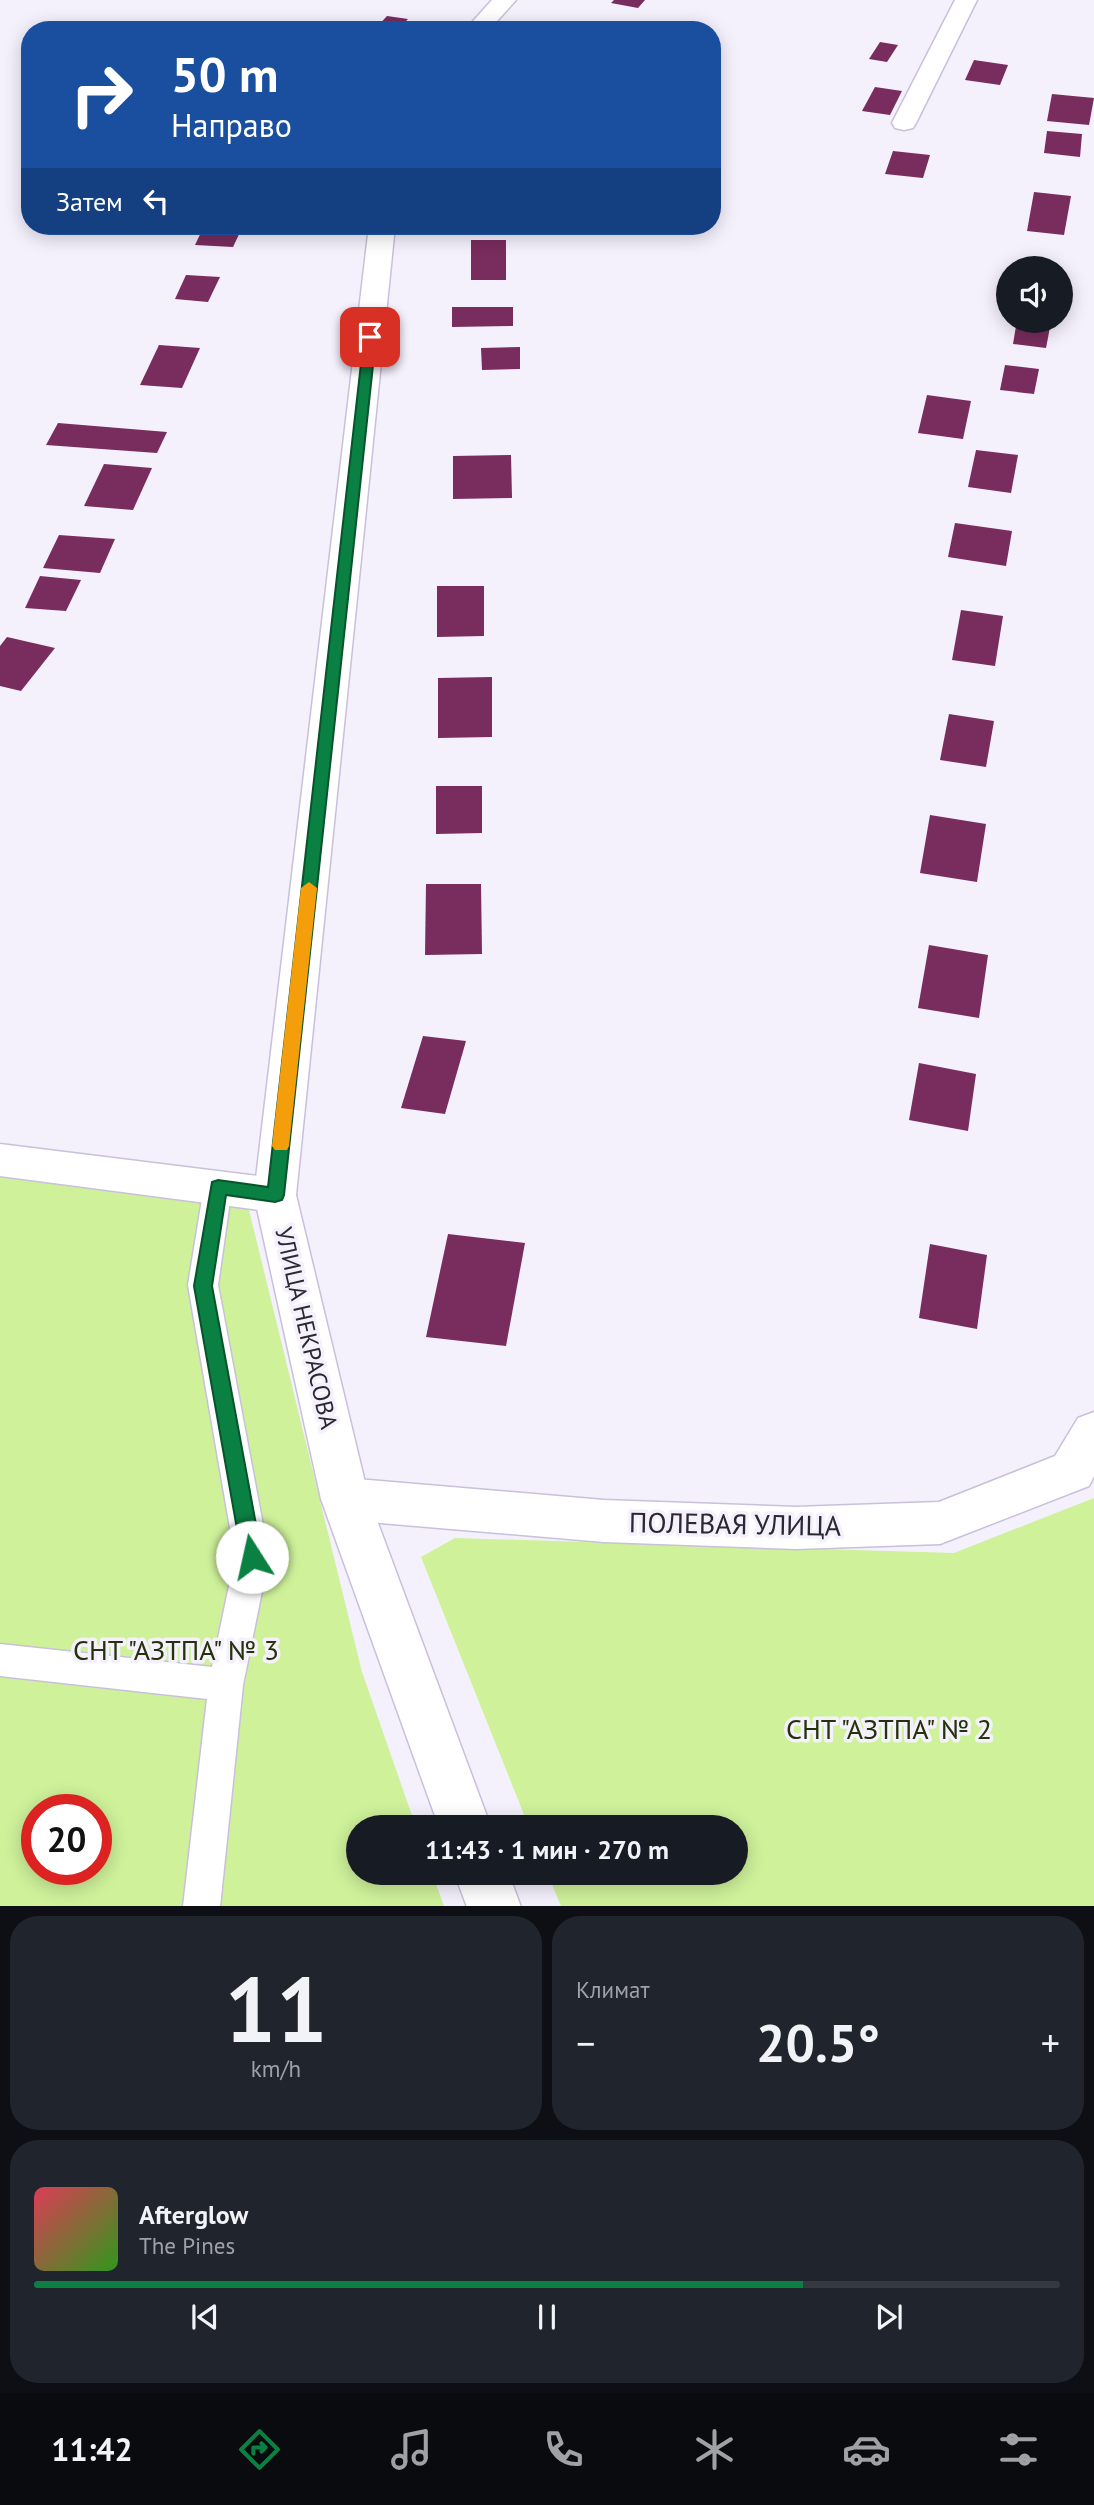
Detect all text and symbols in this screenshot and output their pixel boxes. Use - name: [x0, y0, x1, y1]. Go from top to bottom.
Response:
- text: 50 m: [171, 42, 278, 106]
- icon: right: [56, 49, 147, 140]
- text: Направо: [171, 104, 292, 146]
- icon: left: [137, 182, 175, 220]
- text: Затем: [56, 185, 123, 218]
- map controls: [996, 256, 1073, 333]
- button: sound: [996, 256, 1073, 333]
- pin: [340, 307, 400, 367]
- icon: arrive: [351, 318, 389, 356]
- street label: УЛИЦА НЕКРАСОВА: [268, 1224, 345, 1432]
- street label: ПОЛЕВАЯ УЛИЦА: [629, 1503, 842, 1544]
- position arrow: [215, 1520, 289, 1594]
- park label: СНТ "АЗТПА" № 3: [73, 1631, 279, 1668]
- park label: СНТ "АЗТПА" № 2: [786, 1710, 992, 1747]
- speed limit sign: 20: [21, 1794, 112, 1885]
- text: 11:43 · 1 мин · 270 m: [425, 1833, 669, 1866]
- text: 11: [224, 1949, 328, 2067]
- text: Климат: [576, 1975, 650, 2004]
- text: 20.5°: [756, 2009, 880, 2076]
- text: −: [576, 2018, 595, 2067]
- text: +: [1041, 2018, 1060, 2067]
- text: km/h: [251, 2054, 301, 2083]
- text: Afterglow: [139, 2198, 248, 2231]
- text: The Pines: [139, 2231, 235, 2260]
- icon: previous: [186, 2298, 224, 2336]
- icon: pause: [528, 2298, 566, 2336]
- icon: next: [870, 2298, 908, 2336]
- icon: directions: [235, 2425, 284, 2474]
- icon: music: [387, 2425, 436, 2474]
- icon: phone: [539, 2425, 588, 2474]
- icon: climate: [690, 2425, 739, 2474]
- icon: car: [842, 2425, 891, 2474]
- icon: filters: [994, 2425, 1043, 2474]
- text: 11:42: [51, 2428, 133, 2470]

